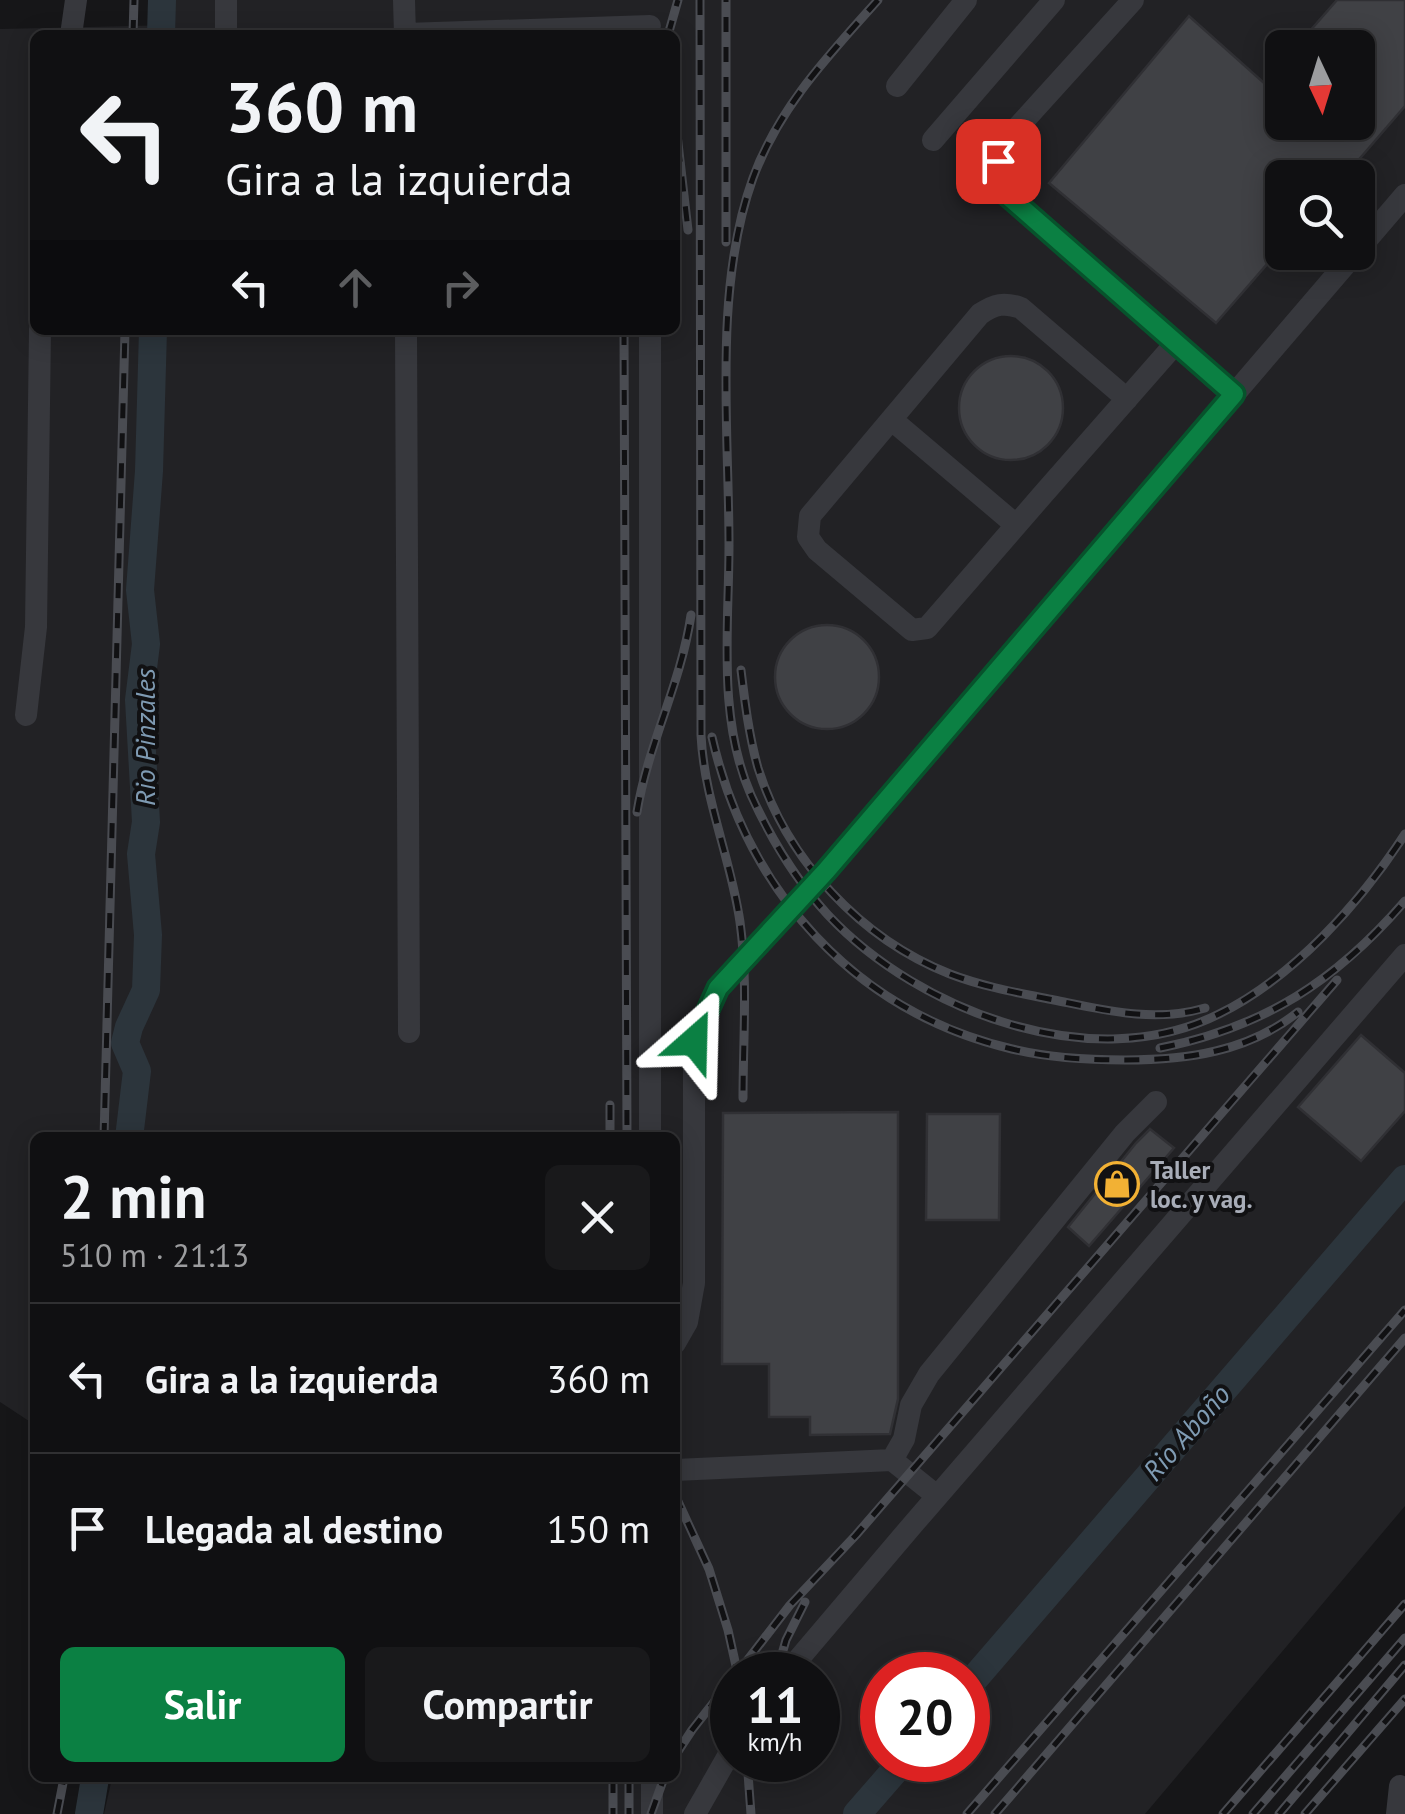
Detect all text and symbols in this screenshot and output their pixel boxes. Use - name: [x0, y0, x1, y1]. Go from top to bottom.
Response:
- north arrow: [1265, 30, 1375, 140]
- map controls: [1265, 30, 1375, 270]
- text: 360 m: [225, 61, 418, 151]
- icon: left: [60, 70, 190, 200]
- pin: [956, 119, 1041, 204]
- icon: arrive: [971, 134, 1026, 189]
- text: Gira a la izquierda: [225, 149, 573, 207]
- button: search: [1265, 160, 1375, 270]
- icon: left: [223, 260, 278, 315]
- icon: ahead: [328, 260, 383, 315]
- icon: right: [433, 260, 488, 315]
- water label: Rio Pinzales: [126, 668, 163, 806]
- position arrow: [642, 989, 746, 1093]
- place label: Taller loc. y vag.: [1150, 1154, 1253, 1215]
- text: 2 min: [60, 1157, 206, 1235]
- shop icon: Taller loc. y vag.: [1094, 1161, 1140, 1207]
- button: close: [545, 1165, 650, 1270]
- text: 510 m · 21:13: [60, 1234, 249, 1276]
- icon: left: [60, 1351, 115, 1406]
- text: Gira a la izquierda: [145, 1354, 439, 1403]
- text: 360 m: [547, 1354, 650, 1403]
- water label: Rio Aboño: [1134, 1376, 1238, 1488]
- icon: arrive: [60, 1501, 115, 1556]
- text: Llegada al destino: [145, 1504, 443, 1553]
- text: 150 m: [547, 1504, 650, 1553]
- button: Salir: [60, 1647, 345, 1762]
- button: Compartir: [365, 1647, 650, 1762]
- speed limit sign: 20: [860, 1652, 990, 1782]
- text: 11: [747, 1672, 803, 1737]
- text: km/h: [748, 1726, 802, 1758]

